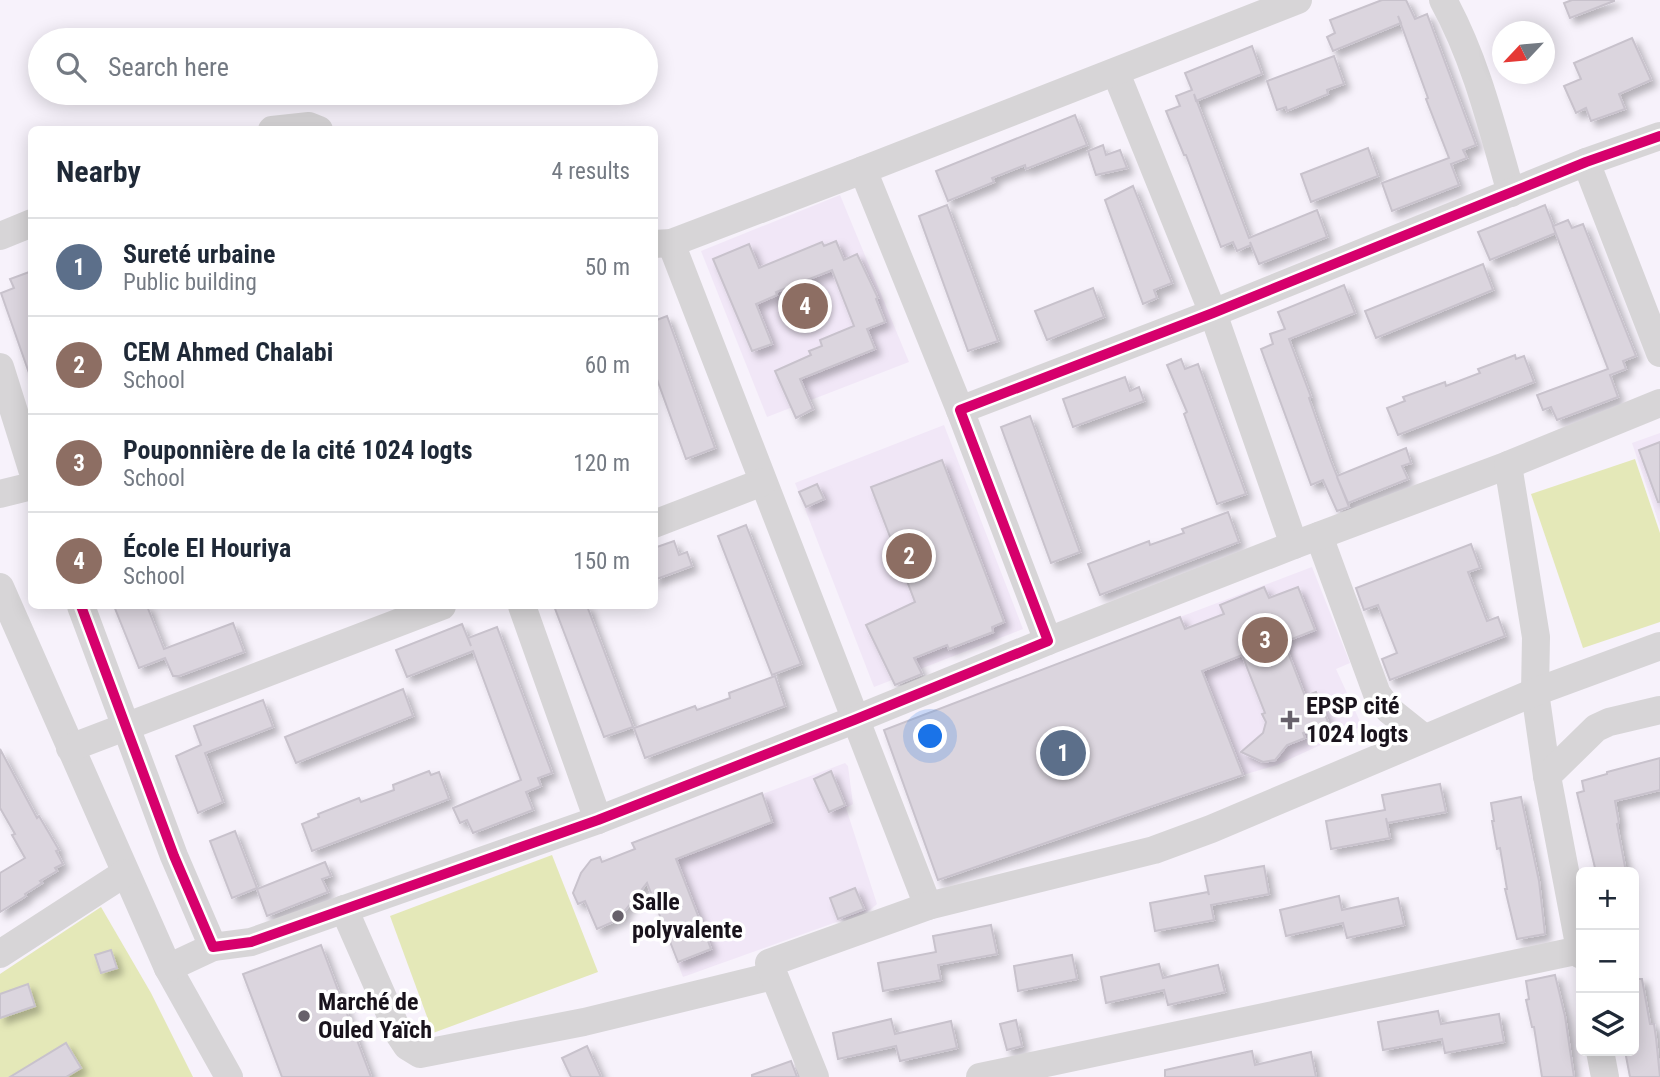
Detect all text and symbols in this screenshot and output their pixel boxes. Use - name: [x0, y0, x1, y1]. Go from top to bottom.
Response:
- north arrow: [1492, 21, 1555, 84]
- search box: [28, 28, 658, 105]
- icon: search: [52, 48, 90, 86]
- text: Search here: [108, 52, 229, 82]
- text: Nearby: [56, 154, 141, 189]
- text: 4 results: [552, 158, 630, 185]
- text: Sureté urbaine: [123, 239, 275, 269]
- text: 1: [73, 254, 85, 281]
- text: 50 m: [585, 254, 630, 281]
- text: Public building: [123, 269, 257, 296]
- pin: 4: [782, 280, 828, 332]
- text: CEM Ahmed Chalabi: [123, 337, 333, 367]
- text: 2: [73, 352, 85, 379]
- text: 60 m: [585, 352, 630, 379]
- text: School: [123, 367, 185, 394]
- text: Pouponnière de la cité 1024 logts: [123, 435, 472, 465]
- text: 3: [73, 450, 85, 477]
- text: 120 m: [573, 450, 630, 477]
- text: School: [123, 465, 185, 492]
- pin: 2: [886, 530, 932, 582]
- text: École El Houriya: [123, 533, 291, 563]
- text: 4: [73, 548, 85, 575]
- text: 150 m: [573, 548, 630, 575]
- text: School: [123, 563, 185, 590]
- pin: 3: [1242, 614, 1288, 666]
- place label: EPSP cité 1024 logts: [1306, 692, 1408, 748]
- marker: EPSP cité 1024 logts: [1280, 710, 1300, 730]
- your location: [913, 719, 947, 753]
- pin: 1: [1040, 727, 1086, 779]
- map controls: [1576, 867, 1639, 1056]
- button: +: [1576, 867, 1639, 930]
- place label: Salle polyvalente: [632, 888, 743, 944]
- marker: Salle polyvalente: [610, 908, 626, 924]
- button: −: [1576, 930, 1639, 993]
- place label: Marché de Ouled Yaïch: [318, 988, 432, 1044]
- button: layers: [1576, 993, 1639, 1056]
- marker: Marché de Ouled Yaïch: [296, 1008, 312, 1024]

